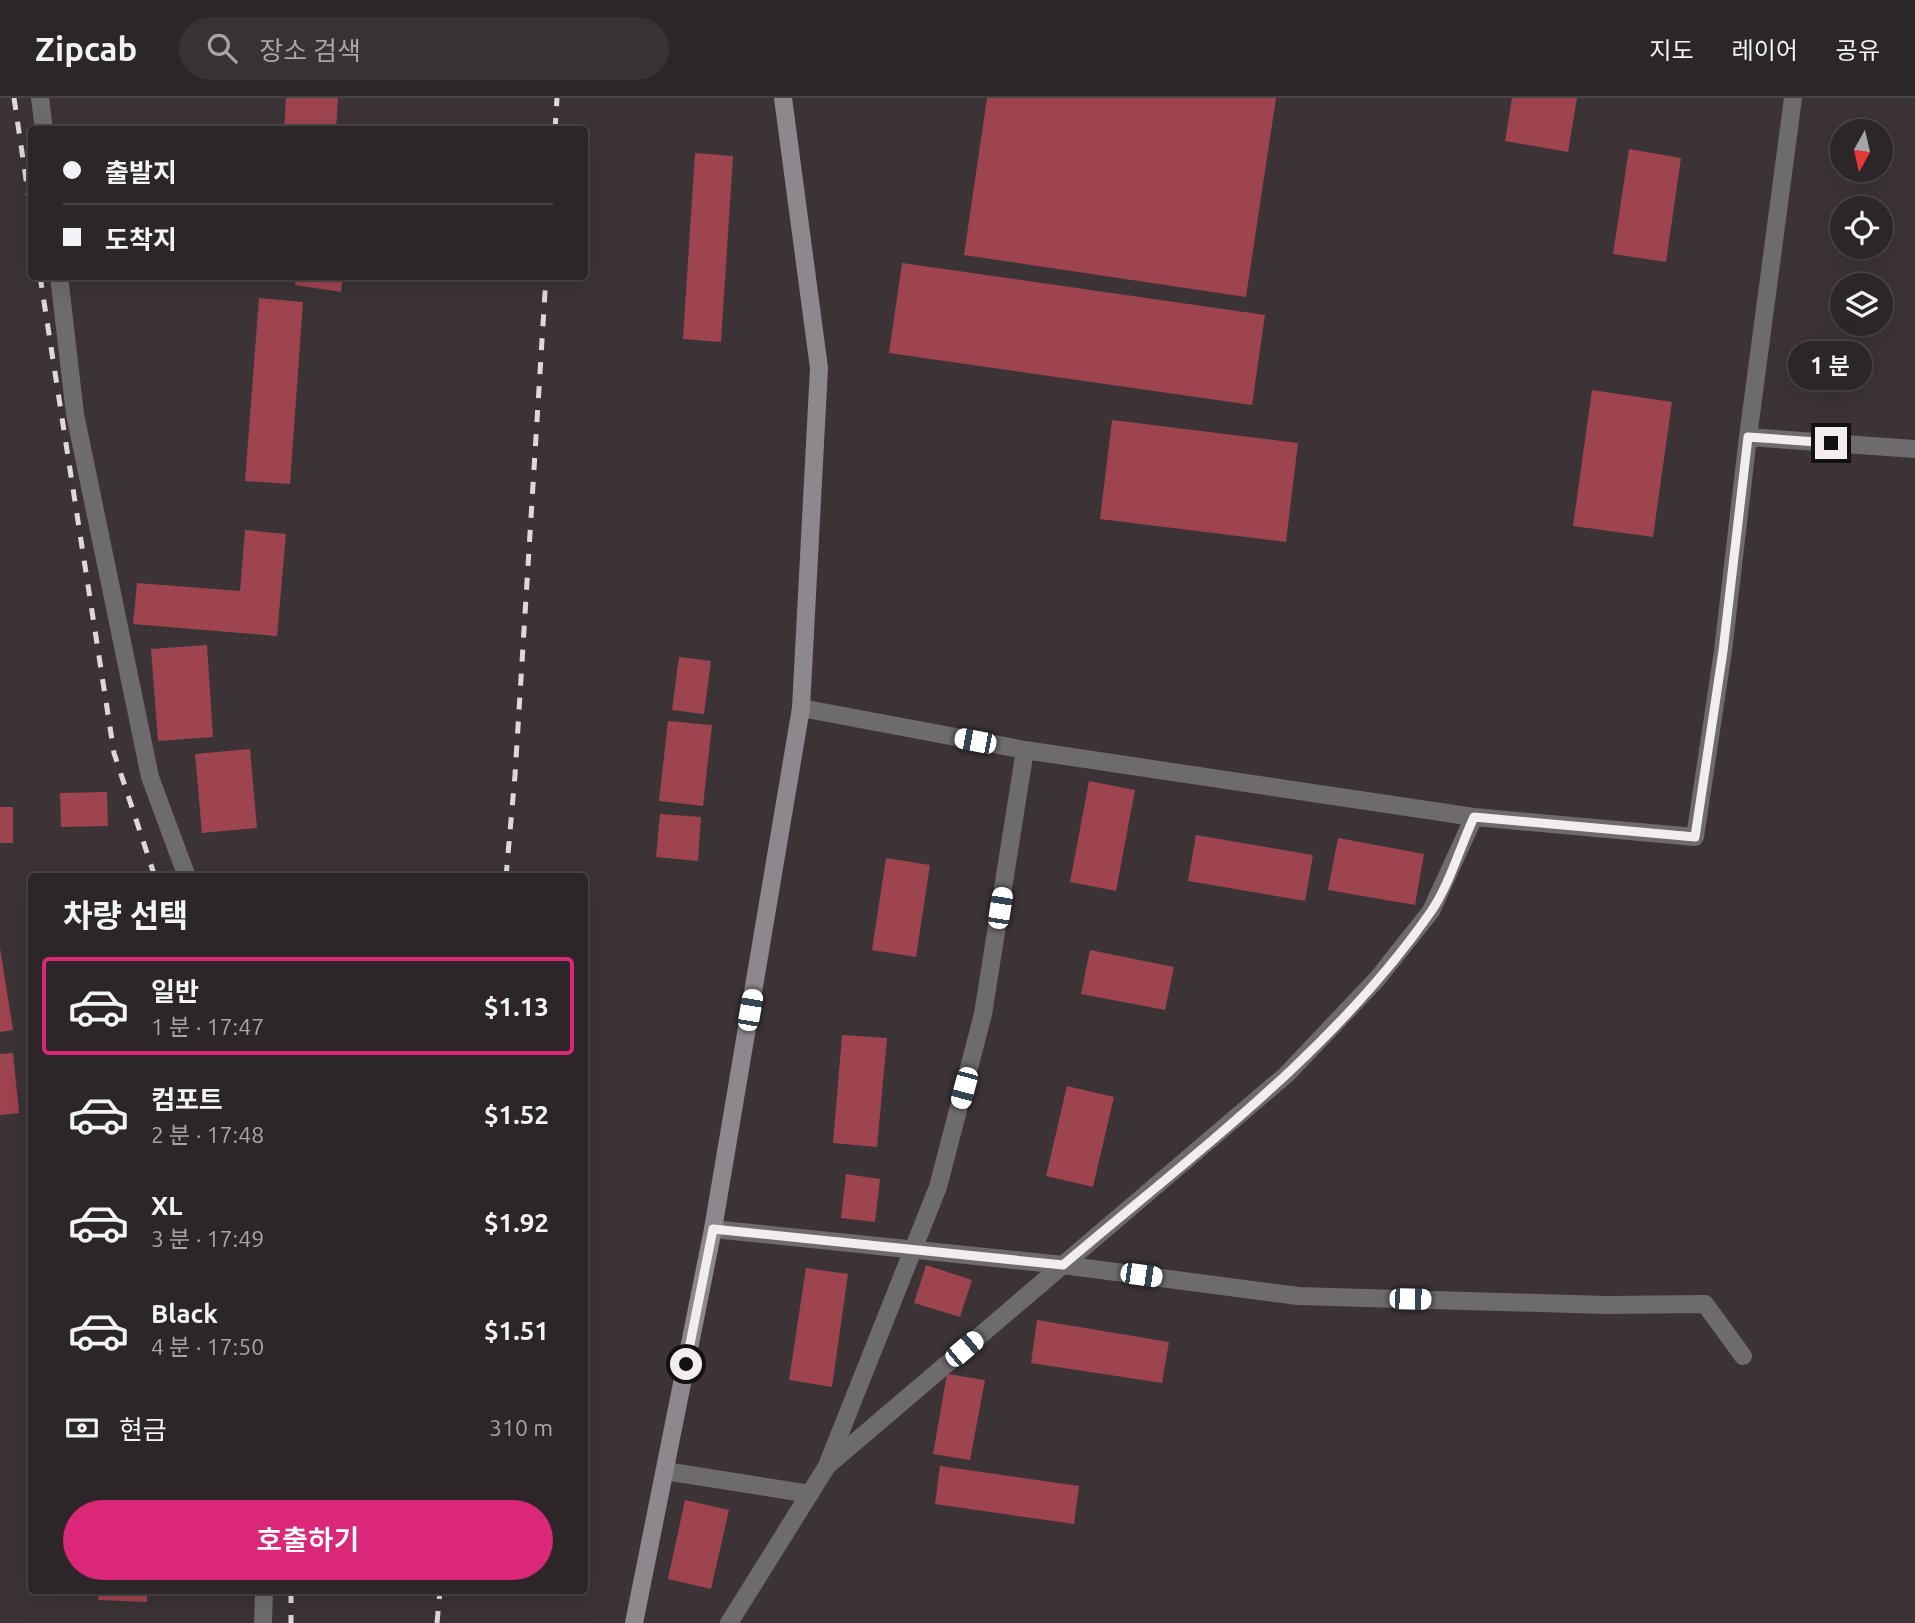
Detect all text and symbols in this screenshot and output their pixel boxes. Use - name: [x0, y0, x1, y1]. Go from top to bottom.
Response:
- search box: [179, 17, 669, 80]
- icon: search: [203, 29, 241, 67]
- text: Zipcab: [35, 30, 137, 67]
- text: 장소 검색: [259, 36, 361, 65]
- text: 지도: [1649, 37, 1694, 64]
- text: 레이어: [1732, 37, 1798, 64]
- text: 공유: [1836, 37, 1880, 64]
- north arrow: [1830, 119, 1894, 182]
- map controls: [1830, 119, 1893, 336]
- text: 출발지: [105, 158, 177, 187]
- button: locate: [1830, 196, 1893, 259]
- text: 도착지: [105, 225, 177, 254]
- button: layers: [1830, 273, 1893, 336]
- callout: 1 분: [1789, 342, 1873, 390]
- text: 1 분: [1810, 353, 1850, 378]
- route end: [1815, 427, 1847, 459]
- car: [953, 727, 998, 755]
- car: [987, 886, 1014, 930]
- text: 차량 선택: [63, 897, 188, 933]
- icon: car: [67, 975, 130, 1038]
- text: 일반: [151, 977, 199, 1006]
- car: [737, 987, 764, 1033]
- text: $1.13: [484, 992, 549, 1021]
- text: 1 분 · 17:47: [151, 1014, 264, 1039]
- car: [949, 1065, 980, 1111]
- icon: car: [67, 1083, 130, 1146]
- text: 컴포트: [151, 1085, 223, 1114]
- text: $1.52: [484, 1100, 549, 1129]
- text: 2 분 · 17:48: [151, 1122, 264, 1147]
- icon: car: [67, 1191, 130, 1254]
- text: XL: [151, 1191, 182, 1220]
- text: $1.92: [484, 1208, 549, 1237]
- text: 3 분 · 17:49: [151, 1226, 264, 1251]
- car: [1119, 1262, 1164, 1288]
- car: [1389, 1288, 1432, 1310]
- icon: car: [67, 1299, 130, 1362]
- text: Black: [151, 1299, 218, 1328]
- text: $1.51: [484, 1316, 549, 1345]
- car: [942, 1327, 987, 1371]
- text: 4 분 · 17:50: [151, 1334, 264, 1359]
- route start: [670, 1348, 702, 1380]
- icon: cash: [63, 1409, 101, 1447]
- text: 현금: [119, 1415, 167, 1444]
- text: 310 m: [489, 1415, 553, 1440]
- button: 호출하기: [63, 1500, 553, 1580]

